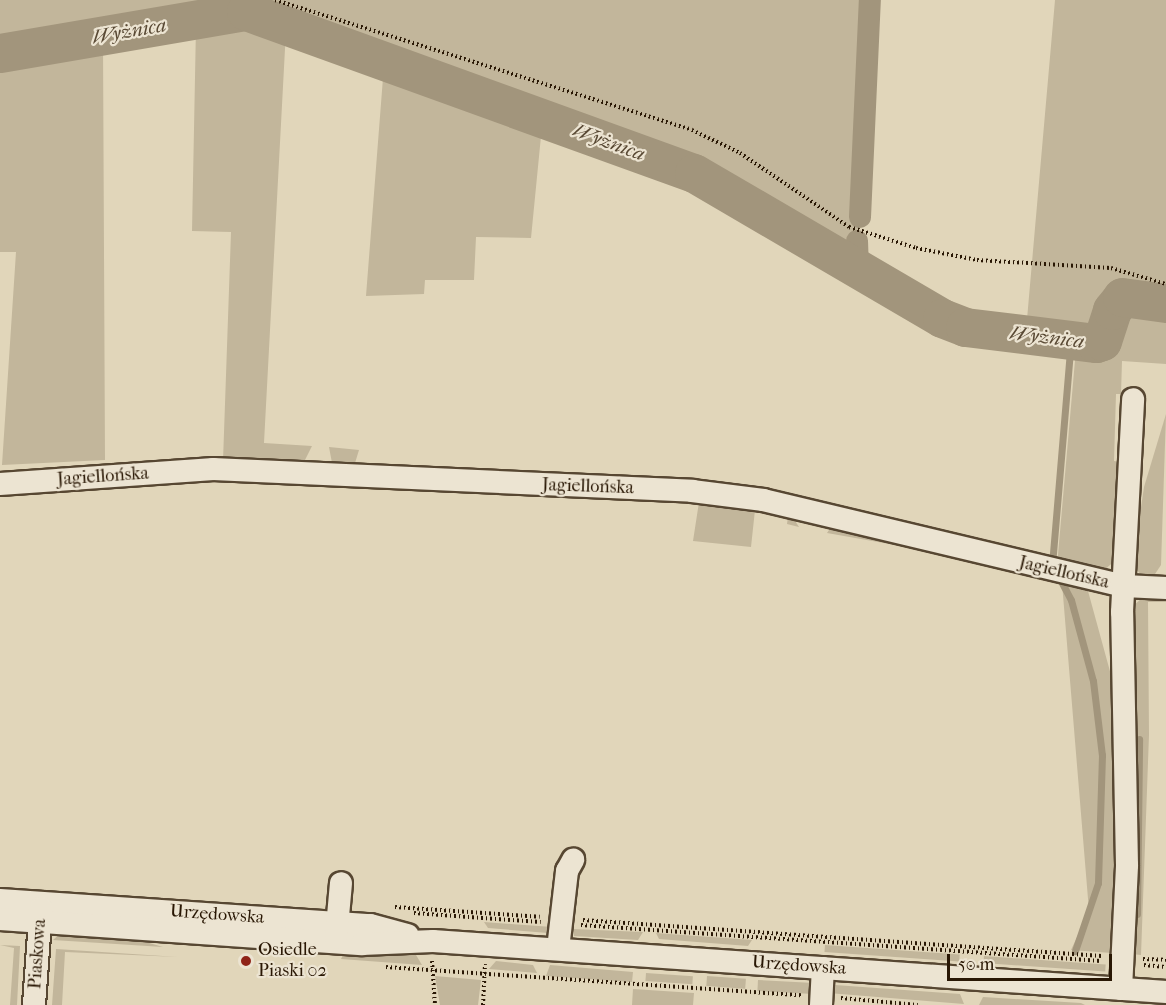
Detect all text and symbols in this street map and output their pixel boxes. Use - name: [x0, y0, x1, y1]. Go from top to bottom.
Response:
- water label: Wyżnica: [90, 13, 168, 49]
- water label: Wyżnica: [570, 118, 648, 166]
- water label: Wyżnica: [1008, 321, 1086, 353]
- street label: Jagiellońska: [56, 463, 150, 491]
- street label: Jagiellońska: [542, 475, 634, 499]
- street label: Jagiellońska: [1017, 552, 1111, 594]
- street label: Urzędowska: [169, 901, 265, 929]
- street label: Piaskowa: [25, 918, 51, 990]
- place label: Osiedle Piaski 02: [258, 940, 327, 982]
- scale bar: [950, 942, 1115, 980]
- street label: Urzędowska: [751, 952, 847, 980]
- marker: Osiedle Piaski 02: [239, 954, 253, 968]
- text: 50 m: [958, 954, 994, 975]

